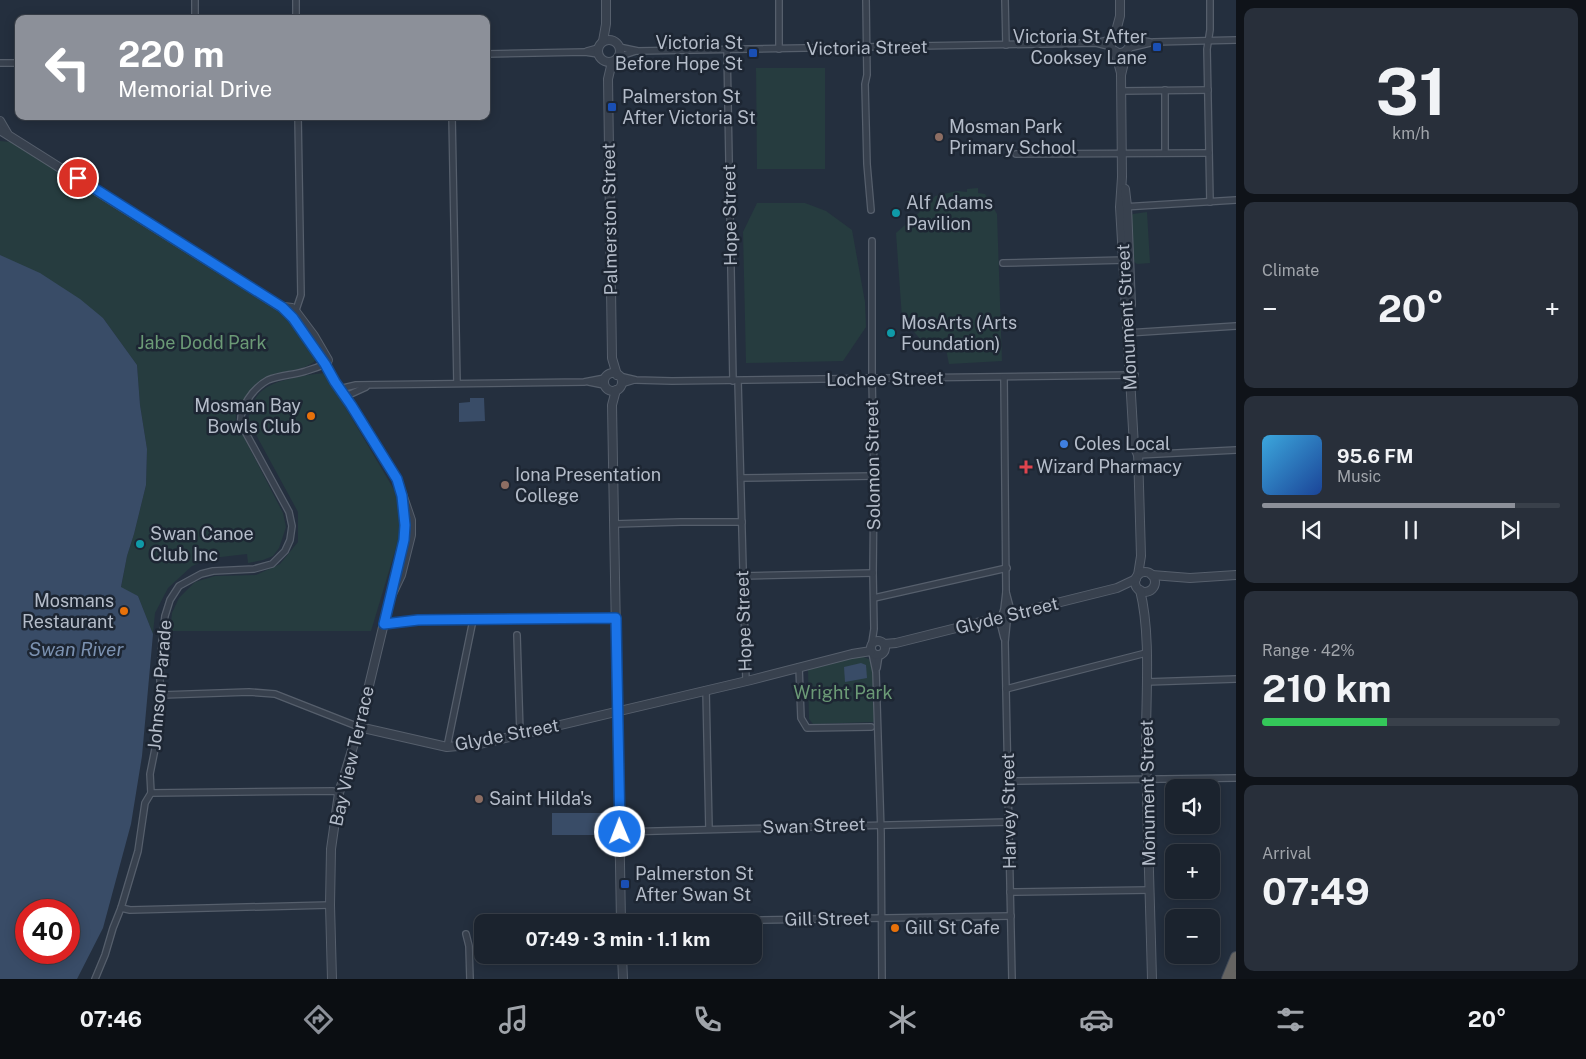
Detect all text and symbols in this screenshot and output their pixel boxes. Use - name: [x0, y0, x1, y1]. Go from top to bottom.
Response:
- place label: Victoria St After Cooksey Lane: [1013, 26, 1147, 68]
- place label: Victoria St Before Hope St: [615, 32, 743, 74]
- text: 220 m: [118, 34, 224, 75]
- icon: left: [35, 35, 100, 100]
- street label: Victoria Street: [806, 36, 928, 59]
- marker: Victoria St After Cooksey Lane: [1151, 41, 1163, 53]
- marker: Victoria St Before Hope St: [747, 47, 759, 59]
- text: 31: [1375, 53, 1447, 130]
- text: Memorial Drive: [118, 76, 272, 102]
- place label: Palmerston St After Victoria St: [622, 86, 756, 128]
- marker: Palmerston St After Victoria St: [606, 101, 618, 113]
- place label: Mosman Park Primary School: [949, 116, 1077, 158]
- text: km/h: [1392, 124, 1430, 143]
- marker: Mosman Park Primary School: [933, 131, 945, 143]
- street label: Palmerston Street: [598, 143, 621, 295]
- pin: [57, 157, 99, 199]
- icon: arrive: [64, 164, 92, 192]
- street label: Hope Street: [718, 164, 741, 266]
- place label: Alf Adams Pavilion: [906, 192, 993, 234]
- marker: Alf Adams Pavilion: [890, 207, 902, 219]
- street label: Monument Street: [1112, 243, 1141, 391]
- text: Climate: [1262, 261, 1319, 280]
- text: 20°: [1378, 286, 1444, 331]
- text: −: [1262, 292, 1278, 325]
- text: +: [1544, 292, 1560, 325]
- place label: MosArts (Arts Foundation): [901, 312, 1017, 354]
- marker: MosArts (Arts Foundation): [885, 327, 897, 339]
- park label: Jabe Dodd Park: [137, 332, 267, 353]
- street label: Lochee Street: [826, 367, 944, 390]
- place label: Mosman Bay Bowls Club: [194, 395, 301, 437]
- street label: Solomon Street: [861, 400, 884, 530]
- marker: Mosman Bay Bowls Club: [305, 410, 317, 422]
- place label: Coles Local: [1074, 433, 1170, 454]
- marker: Coles Local: [1058, 438, 1070, 450]
- text: 95.6 FM: [1337, 445, 1413, 467]
- place label: Wizard Pharmacy: [1036, 456, 1182, 477]
- marker: Wizard Pharmacy: [1020, 461, 1032, 473]
- place label: Iona Presentation College: [515, 464, 661, 506]
- text: Music: [1337, 467, 1381, 486]
- marker: Iona Presentation College: [499, 479, 511, 491]
- icon: previous: [1298, 516, 1326, 544]
- icon: pause: [1397, 516, 1425, 544]
- icon: next: [1496, 516, 1524, 544]
- place label: Swan Canoe Club Inc: [150, 523, 254, 565]
- marker: Swan Canoe Club Inc: [134, 538, 146, 550]
- street label: Hope Street: [731, 570, 756, 672]
- place label: Mosmans Restaurant: [22, 590, 114, 632]
- street label: Glyde Street: [953, 593, 1061, 638]
- marker: Mosmans Restaurant: [118, 605, 130, 617]
- street label: Johnson Parade: [143, 619, 176, 751]
- water label: Swan River: [28, 638, 124, 660]
- text: Range · 42%: [1262, 641, 1355, 660]
- text: 210 km: [1262, 666, 1392, 711]
- park label: Wright Park: [793, 682, 893, 703]
- street label: Bay View Terrace: [325, 684, 378, 828]
- street label: Glyde Street: [453, 714, 561, 755]
- street label: Monument Street: [1136, 720, 1159, 867]
- street label: Harvey Street: [997, 753, 1020, 869]
- map controls: [1165, 779, 1220, 964]
- button: sound: [1165, 779, 1220, 834]
- place label: Saint Hilda's: [489, 788, 592, 809]
- marker: Saint Hilda's: [473, 793, 485, 805]
- position arrow: [593, 805, 645, 857]
- street label: Swan Street: [762, 813, 866, 838]
- button: +: [1165, 844, 1220, 899]
- text: Arrival: [1262, 844, 1311, 863]
- place label: Palmerston St After Swan St: [635, 863, 754, 905]
- text: 07:49: [1262, 869, 1370, 914]
- marker: Palmerston St After Swan St: [619, 878, 631, 890]
- speed limit sign: 40: [15, 899, 80, 964]
- street label: Gill Street: [784, 907, 870, 930]
- button: −: [1165, 909, 1220, 964]
- place label: Gill St Cafe: [905, 917, 1000, 938]
- marker: Gill St Cafe: [889, 922, 901, 934]
- text: 07:49 · 3 min · 1.1 km: [526, 928, 710, 950]
- icon: directions: [301, 1002, 336, 1037]
- icon: music: [496, 1002, 531, 1037]
- icon: phone: [690, 1002, 725, 1037]
- icon: climate: [885, 1002, 920, 1037]
- icon: car: [1079, 1002, 1114, 1037]
- icon: filters: [1273, 1002, 1308, 1037]
- text: 07:46: [80, 1006, 142, 1032]
- text: 20°: [1468, 1006, 1506, 1032]

